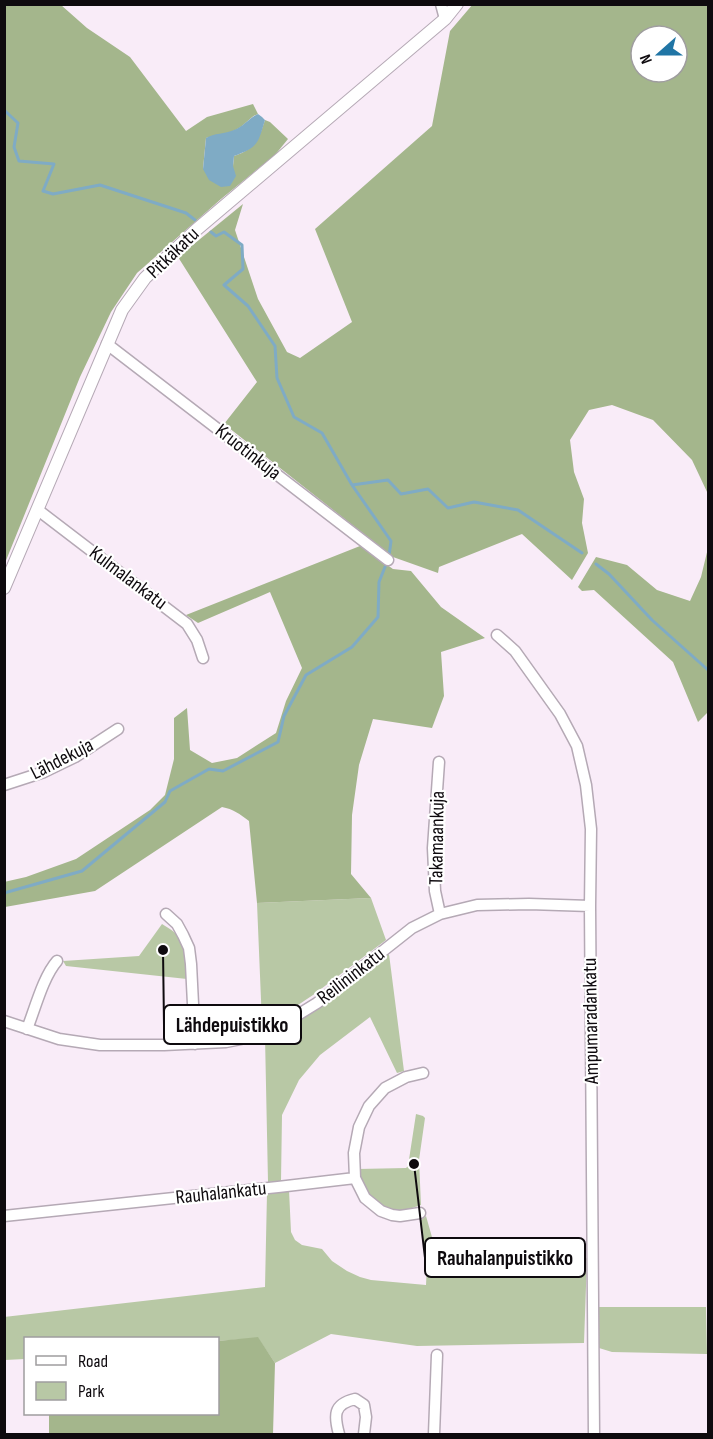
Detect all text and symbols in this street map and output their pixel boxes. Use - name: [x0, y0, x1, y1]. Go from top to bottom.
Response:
- north arrow: [629, 24, 689, 84]
- text: N: [636, 51, 657, 66]
- street label: Pitkäkatu: [142, 222, 204, 284]
- street label: Kruotinkuja: [210, 419, 286, 485]
- street label: Kulmalankatu: [84, 541, 172, 615]
- street label: Lähdekuja: [27, 733, 97, 785]
- street label: Takamaankuja: [424, 791, 450, 885]
- street label: Reilininkatu: [312, 942, 390, 1010]
- street label: Ampumaradankatu: [578, 958, 604, 1085]
- callout: Lähdepuistikko: [164, 1005, 301, 1044]
- text: Lähdepuistikko: [176, 1013, 288, 1038]
- street label: Rauhalankatu: [174, 1176, 268, 1210]
- callout: Rauhalanpuistikko: [425, 1238, 585, 1277]
- text: Rauhalanpuistikko: [437, 1246, 573, 1271]
- legend: [24, 1337, 219, 1415]
- text: Road: [78, 1351, 108, 1372]
- text: Park: [78, 1381, 104, 1402]

